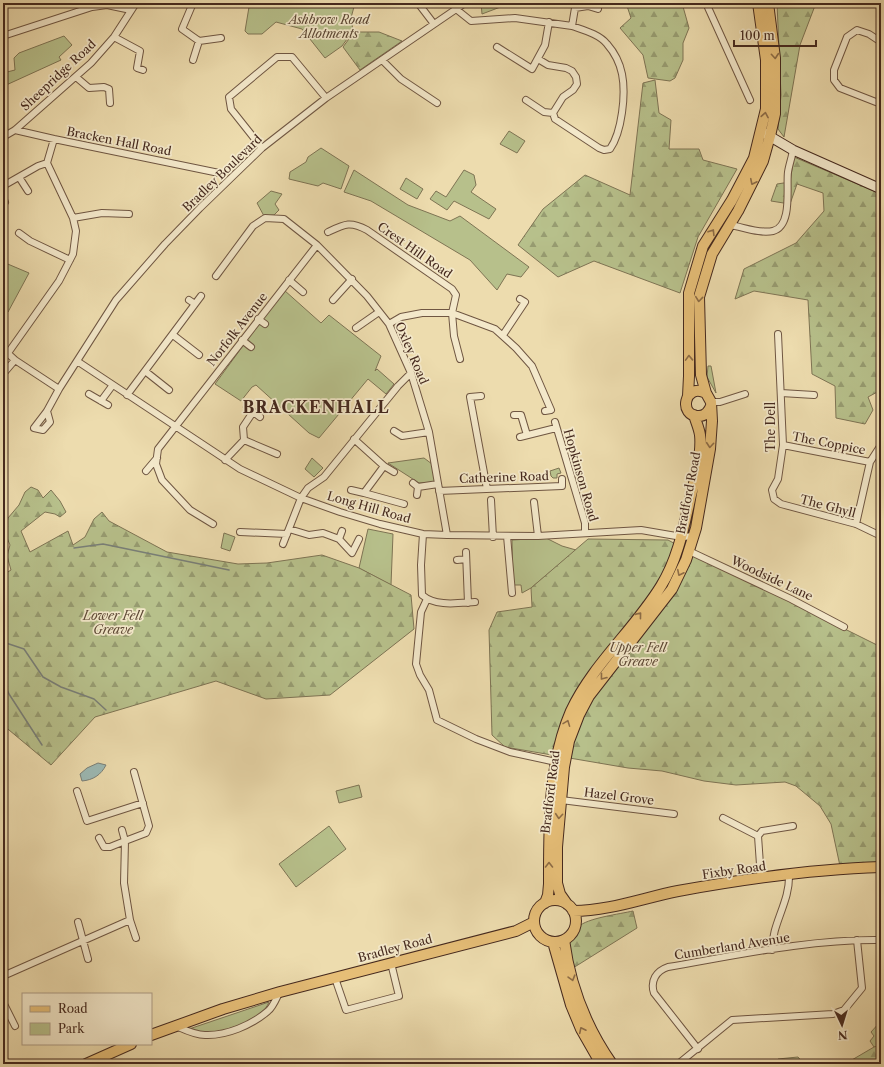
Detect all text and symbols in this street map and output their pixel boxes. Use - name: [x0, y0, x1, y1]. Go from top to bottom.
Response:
- park label: Ashbrow Road Allotments: [287, 12, 371, 41]
- scale bar: [734, 22, 816, 48]
- text: 100 m: [740, 28, 775, 43]
- street label: Sheepridge Road: [17, 36, 99, 114]
- one-way arrow: [770, 53, 779, 59]
- one-way arrow: [760, 112, 768, 118]
- street label: Bracken Hall Road: [65, 123, 173, 159]
- street label: Bradley Boulevard: [179, 131, 265, 215]
- one-way arrow: [750, 177, 758, 185]
- street label: Crest Hill Road: [375, 219, 456, 282]
- one-way arrow: [707, 229, 714, 236]
- street label: Norfolk Avenue: [204, 289, 271, 369]
- one-way arrow: [695, 296, 704, 302]
- street label: Oxley Road: [392, 320, 432, 387]
- one-way arrow: [685, 355, 693, 361]
- district label: BRACKENHALL: [242, 397, 390, 417]
- street label: The Dell: [763, 402, 778, 452]
- street label: Hopkinson Road: [561, 427, 602, 524]
- street label: The Coppice: [791, 429, 867, 458]
- one-way arrow: [706, 442, 715, 448]
- street label: Bradford Road: [673, 450, 703, 535]
- street label: Catherine Road: [459, 468, 550, 486]
- street label: Long Hill Road: [326, 488, 413, 526]
- street label: The Ghyll: [799, 491, 858, 521]
- street label: Woodside Lane: [728, 552, 816, 604]
- one-way arrow: [677, 568, 685, 576]
- park label: Lower Fell Greave: [82, 608, 144, 637]
- one-way arrow: [635, 613, 642, 620]
- park label: Upper Fell Greave: [609, 640, 668, 669]
- one-way arrow: [601, 672, 608, 679]
- one-way arrow: [562, 719, 570, 726]
- street label: Bradford Road: [537, 749, 563, 834]
- street label: Hazel Grove: [583, 784, 655, 808]
- one-way arrow: [555, 813, 564, 819]
- street label: Fixby Road: [701, 858, 768, 882]
- one-way arrow: [545, 862, 553, 868]
- street label: Cumberland Avenue: [673, 929, 791, 963]
- street label: Bradley Road: [356, 931, 434, 965]
- one-way arrow: [567, 975, 575, 981]
- legend: [22, 993, 152, 1045]
- text: Road: [58, 1001, 88, 1016]
- north arrow: [822, 1005, 862, 1045]
- text: Park: [58, 1021, 85, 1036]
- one-way arrow: [579, 1027, 586, 1035]
- text: N: [837, 1028, 848, 1042]

